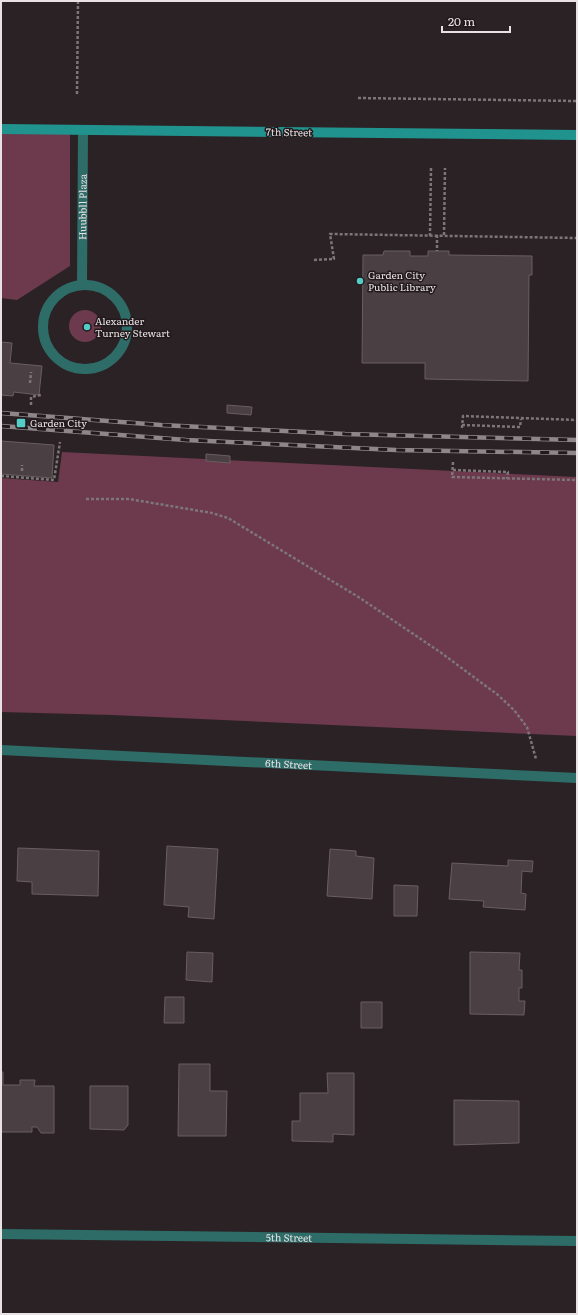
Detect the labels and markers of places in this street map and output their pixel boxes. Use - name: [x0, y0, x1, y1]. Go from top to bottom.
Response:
- place label: Garden City Public Library: [368, 267, 436, 294]
- marker: Garden City Public Library: [355, 276, 365, 286]
- place label: Alexander Turney Stewart: [95, 313, 170, 340]
- marker: Alexander Turney Stewart: [82, 322, 92, 332]
- place label: Garden City: [30, 415, 87, 430]
- marker: Garden City: [15, 417, 27, 429]

